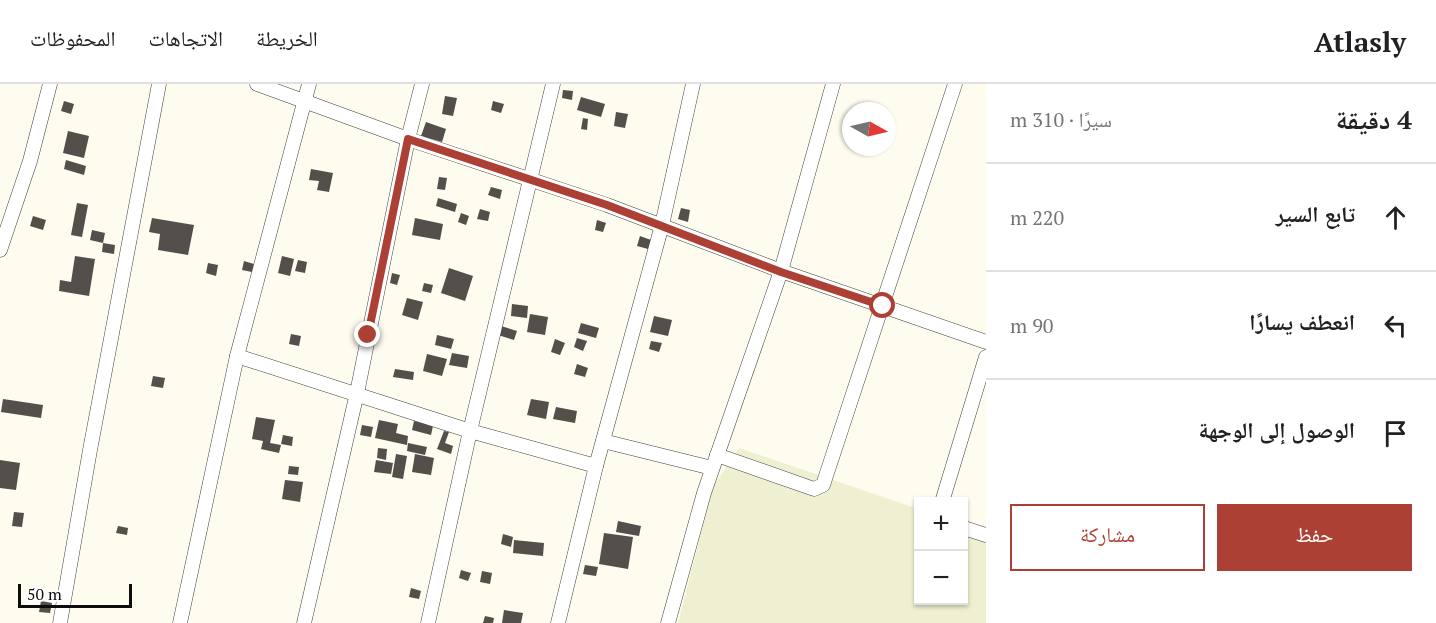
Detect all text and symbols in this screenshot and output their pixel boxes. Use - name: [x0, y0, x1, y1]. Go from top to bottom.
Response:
- text: Atlasly: [1314, 23, 1406, 60]
- text: المحفوظات: [30, 24, 115, 52]
- text: الاتجاهات: [148, 24, 223, 52]
- text: الخريطة: [256, 24, 318, 52]
- north arrow: [842, 102, 896, 156]
- text: 4 دقيقة: [1336, 102, 1412, 136]
- text: سيرًا · 310 m: [1010, 106, 1112, 133]
- text: تابع السير: [1276, 199, 1355, 228]
- icon: ahead: [1379, 201, 1412, 234]
- text: 220 m: [1010, 204, 1064, 231]
- route start: [869, 292, 895, 318]
- text: انعطف يسارًا: [1249, 307, 1355, 336]
- icon: left: [1379, 309, 1412, 342]
- text: 90 m: [1010, 312, 1053, 339]
- route end: [354, 321, 380, 347]
- text: الوصول إلى الوجهة: [1198, 415, 1355, 444]
- icon: arrive: [1379, 417, 1412, 450]
- map controls: [914, 497, 968, 605]
- button: +: [914, 497, 968, 551]
- button: مشاركة: [1010, 504, 1205, 571]
- button: حفظ: [1217, 504, 1412, 571]
- button: −: [914, 551, 968, 605]
- scale bar: [18, 581, 132, 608]
- text: 50 m: [27, 583, 62, 605]

